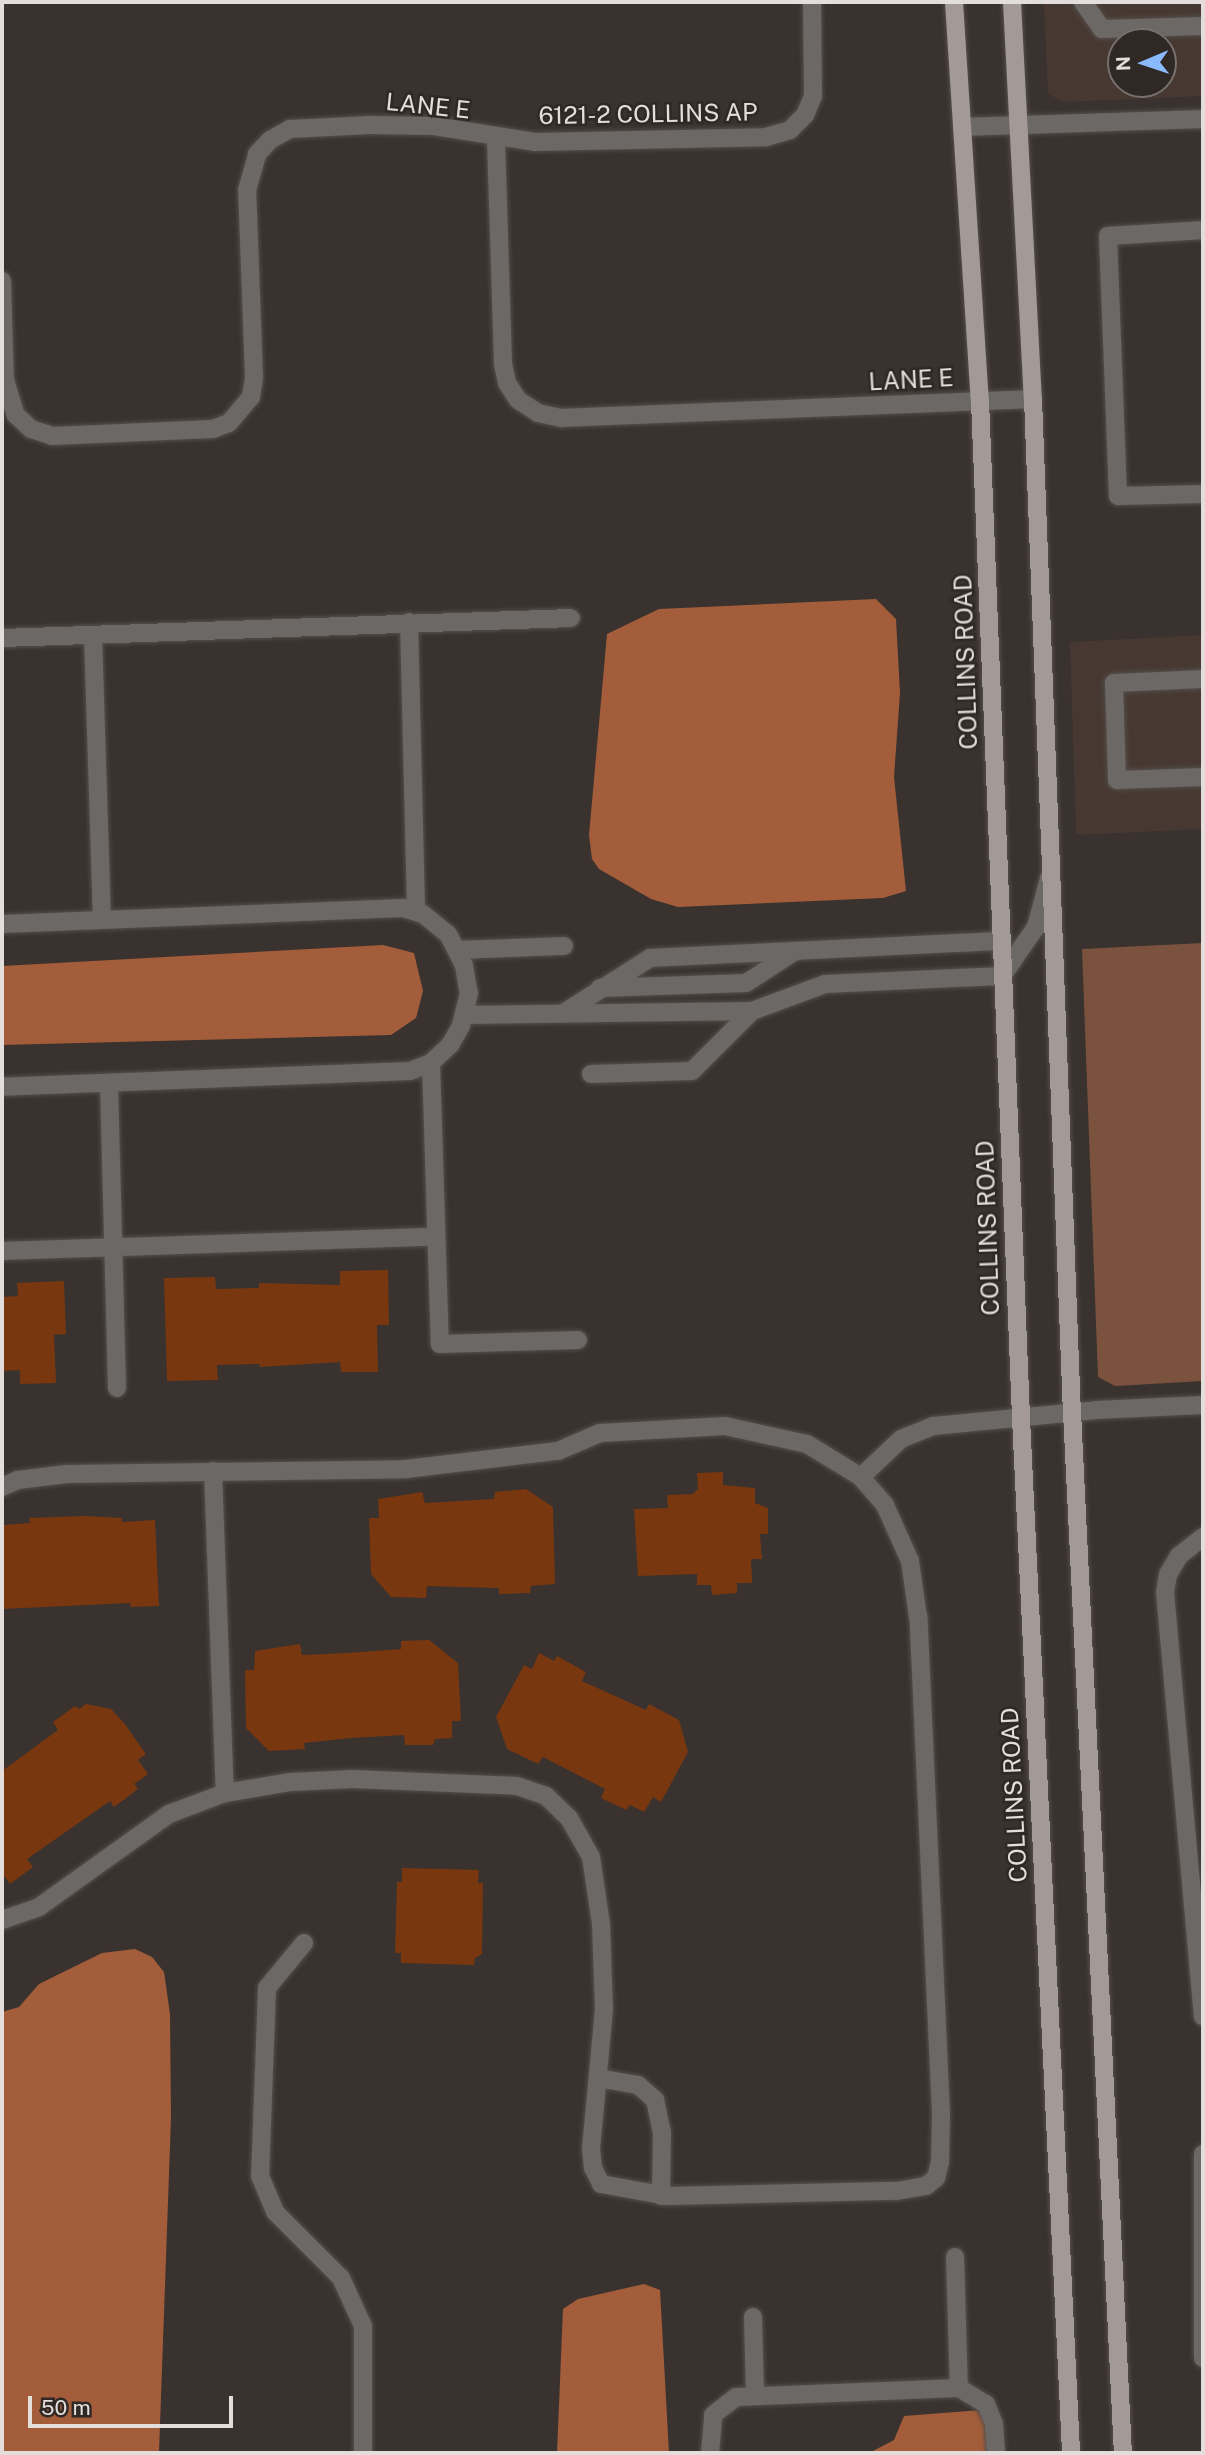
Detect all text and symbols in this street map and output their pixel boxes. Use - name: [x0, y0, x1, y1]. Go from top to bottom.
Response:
- north arrow: [1107, 28, 1177, 98]
- text: N: [1112, 56, 1134, 71]
- street label: LANE E: [384, 87, 472, 125]
- street label: 6121-2 COLLINS AP: [538, 98, 758, 130]
- street label: LANE E: [868, 363, 954, 397]
- street label: COLLINS ROAD: [949, 574, 983, 750]
- street label: COLLINS ROAD: [971, 1140, 1005, 1316]
- street label: COLLINS ROAD: [995, 1707, 1033, 1883]
- scale bar: [32, 2382, 236, 2426]
- text: 50 m: [41, 2395, 91, 2420]

